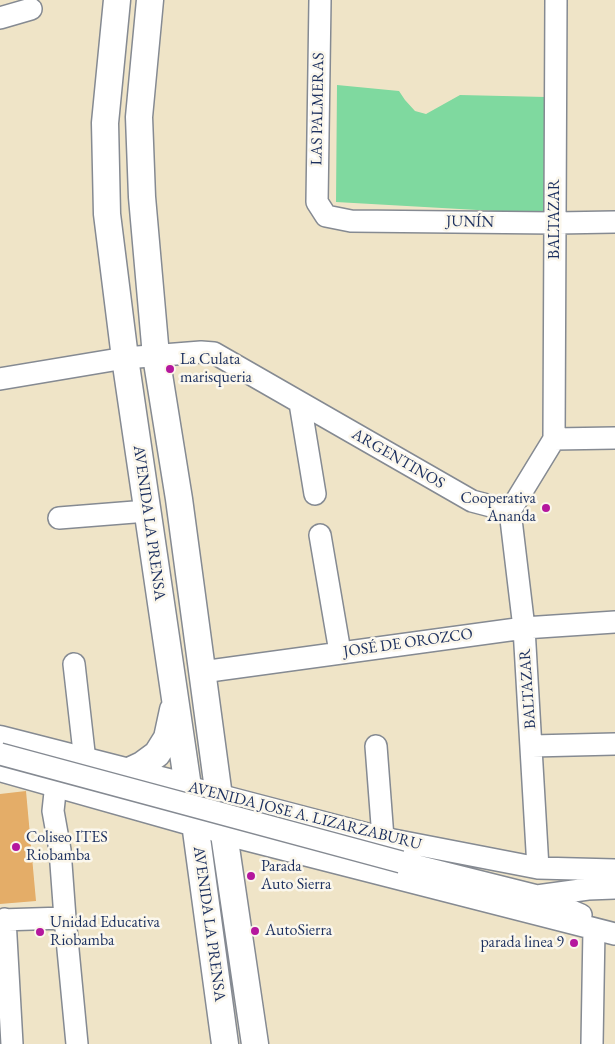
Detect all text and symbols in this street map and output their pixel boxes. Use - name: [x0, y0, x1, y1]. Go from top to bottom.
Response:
- street label: LAS PALMERAS: [307, 52, 329, 166]
- street label: BALTAZAR: [545, 179, 565, 259]
- street label: JUNÍN: [446, 212, 494, 232]
- place label: La Culata marisqueria: [180, 350, 252, 388]
- marker: La Culata marisqueria: [164, 363, 176, 375]
- street label: ARGENTINOS: [348, 425, 448, 493]
- street label: AVENIDA LA PRENSA: [129, 444, 169, 602]
- place label: Cooperativa Ananda: [460, 489, 536, 527]
- marker: Cooperativa Ananda: [540, 502, 552, 514]
- street label: JOSÉ DE OROZCO: [342, 624, 474, 662]
- street label: BALTAZAR: [516, 648, 540, 730]
- street label: AVENIDA JOSE A. LIZARZABURU: [186, 778, 424, 854]
- place label: Coliseo ITES Riobamba: [26, 828, 108, 866]
- marker: Coliseo ITES Riobamba: [10, 841, 22, 853]
- street label: AVENIDA LA PRENSA: [189, 845, 229, 1003]
- place label: Parada Auto Sierra: [261, 857, 331, 895]
- marker: Parada Auto Sierra: [245, 870, 257, 882]
- place label: Unidad Educativa Riobamba: [50, 913, 160, 951]
- place label: AutoSierra: [265, 921, 332, 941]
- marker: AutoSierra: [249, 925, 261, 937]
- marker: Unidad Educativa Riobamba: [34, 926, 46, 938]
- place label: parada linea 9: [481, 933, 564, 953]
- marker: parada linea 9: [568, 937, 580, 949]

